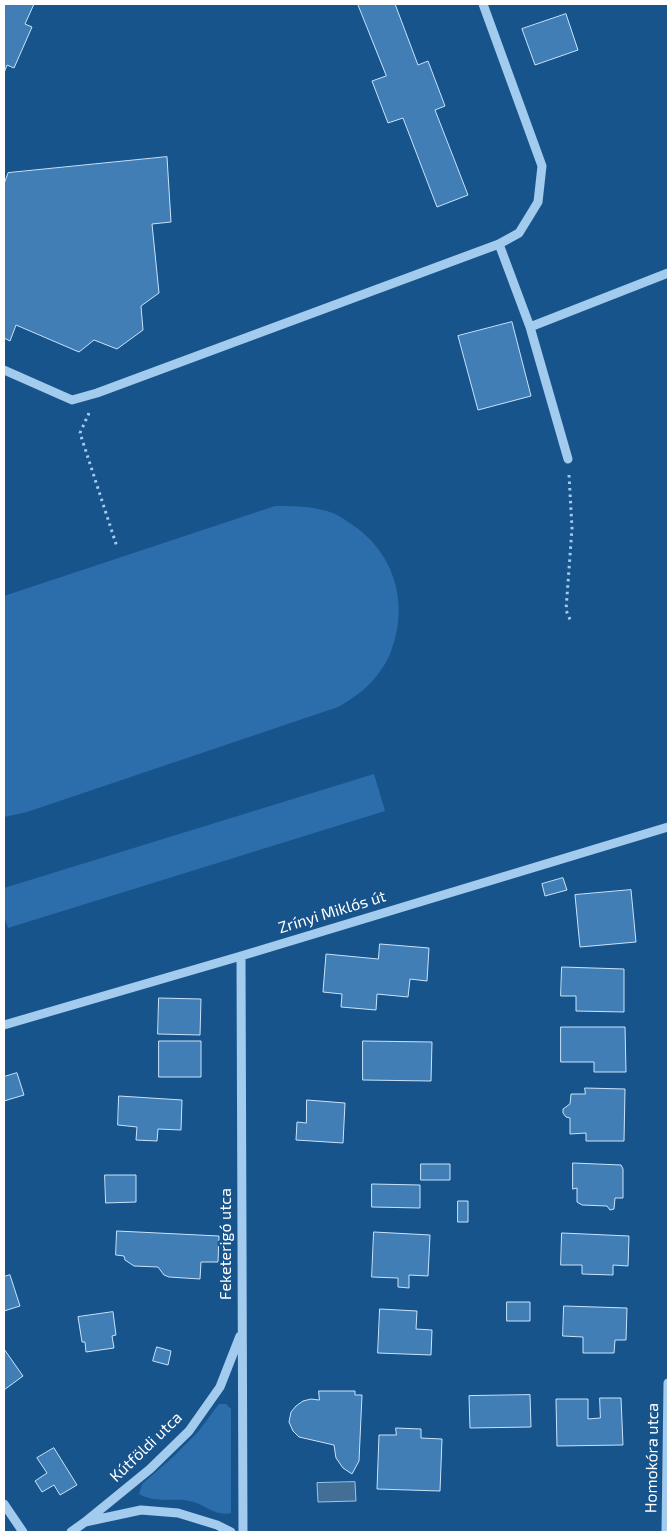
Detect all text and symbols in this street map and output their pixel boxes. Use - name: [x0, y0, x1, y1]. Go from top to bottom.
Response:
- street label: Zrínyi Miklós út: [276, 886, 388, 938]
- street label: Feketerigó utca: [216, 1188, 236, 1300]
- street label: Homokóra utca: [641, 1403, 663, 1513]
- street label: Kútföldi utca: [106, 1408, 186, 1486]

